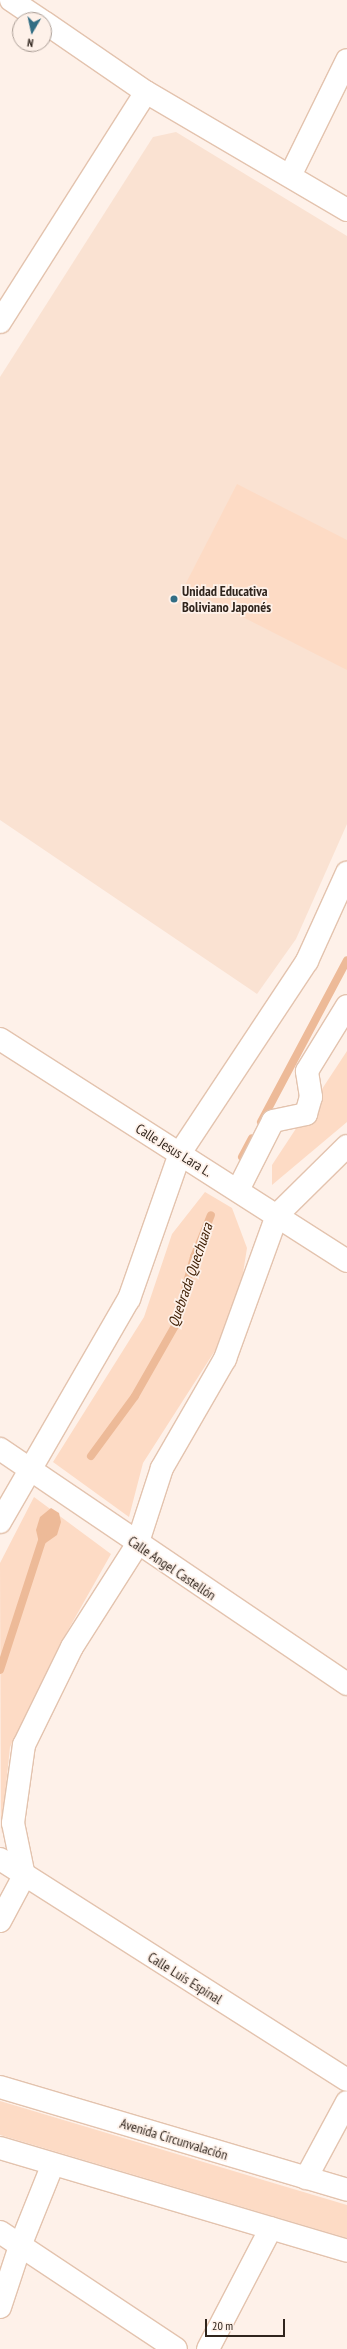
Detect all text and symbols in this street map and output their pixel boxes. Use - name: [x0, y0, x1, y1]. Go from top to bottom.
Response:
- north arrow: [12, 12, 52, 52]
- text: N: [26, 35, 34, 50]
- place label: Unidad Educativa Boliviano Japonés: [182, 583, 271, 616]
- marker: Unidad Educativa Boliviano Japonés: [169, 594, 179, 604]
- street label: Calle Jesus Lara L.: [133, 1120, 215, 1180]
- water label: Quebrada Quechuara: [164, 1221, 216, 1329]
- street label: Calle Angel Castellón: [125, 1532, 219, 1604]
- street label: Calle Luis Espinal: [145, 1949, 225, 2007]
- street label: Avenida Circunvalación: [118, 2115, 230, 2163]
- scale bar: [207, 2311, 287, 2337]
- text: 20 m: [212, 2318, 233, 2333]

